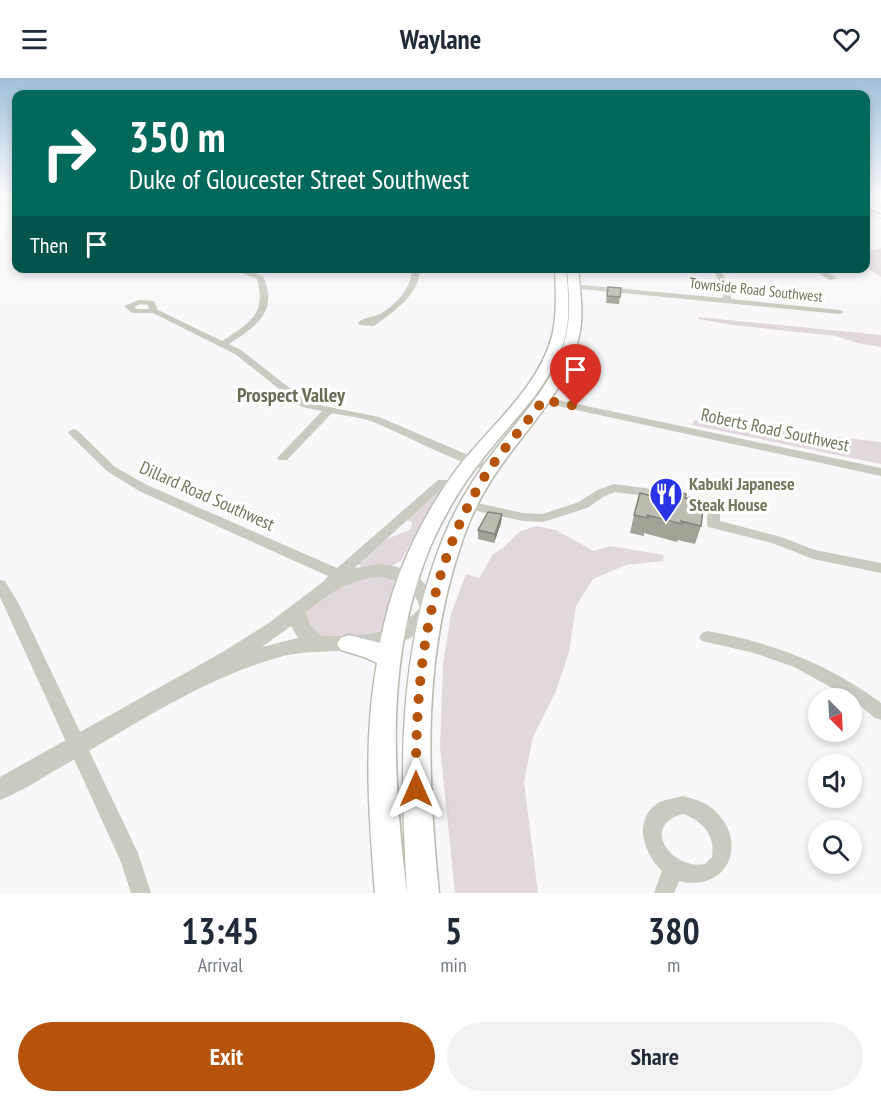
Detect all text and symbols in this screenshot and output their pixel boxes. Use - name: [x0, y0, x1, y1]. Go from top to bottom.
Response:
- text: Waylane: [400, 22, 481, 56]
- icon: menu: [18, 23, 51, 56]
- icon: heart: [830, 23, 863, 56]
- text: 350 m: [129, 109, 226, 164]
- icon: right: [30, 114, 108, 192]
- text: Duke of Gloucester Street Southwest: [129, 162, 469, 196]
- icon: arrive: [80, 228, 113, 261]
- text: Then: [30, 231, 68, 259]
- street label: Townside Road Southwest: [688, 273, 824, 306]
- pin: [550, 344, 601, 406]
- icon: arrive: [559, 353, 592, 386]
- district label: Prospect Valley: [237, 382, 346, 408]
- street label: Roberts Road Southwest: [699, 403, 851, 456]
- street label: Dillard Road Southwest: [136, 456, 278, 536]
- place label: Kabuki Japanese Steak House: [689, 472, 795, 516]
- restaurant icon: Kabuki Japanese Steak House: [648, 476, 684, 523]
- north arrow: [808, 688, 862, 742]
- map controls: [808, 688, 862, 874]
- button: sound: [808, 754, 862, 808]
- position arrow: [384, 757, 448, 821]
- button: search: [808, 820, 862, 874]
- text: 13:45: [181, 907, 259, 954]
- text: 5: [445, 907, 462, 954]
- text: 380: [648, 907, 700, 954]
- text: Arrival: [198, 952, 243, 978]
- text: min: [441, 952, 467, 978]
- text: m: [667, 952, 680, 978]
- button: Exit: [18, 1022, 435, 1091]
- button: Share: [447, 1022, 863, 1091]

